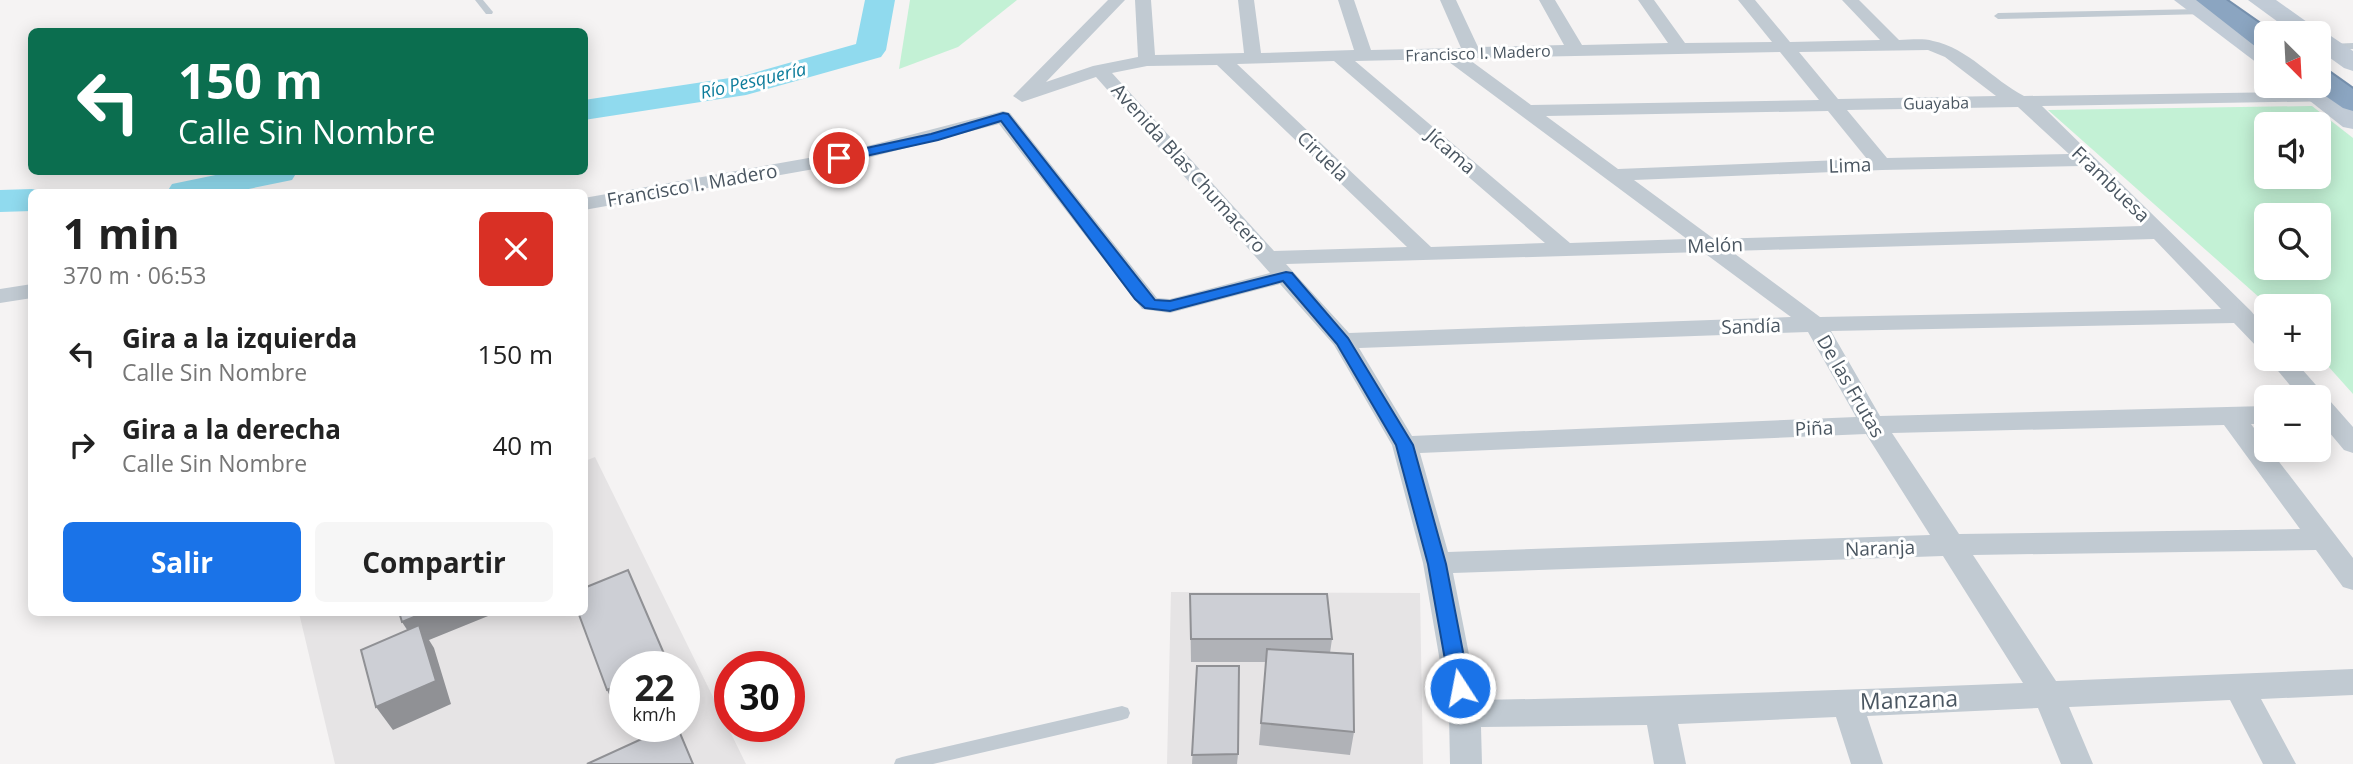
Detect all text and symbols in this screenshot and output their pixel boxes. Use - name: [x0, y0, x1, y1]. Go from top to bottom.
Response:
- north arrow: [2254, 21, 2331, 98]
- map controls: [2254, 21, 2331, 462]
- street label: Francisco I. Madero: [1405, 39, 1551, 67]
- text: 150 m: [178, 47, 323, 113]
- icon: left: [63, 56, 154, 147]
- water label: Río Pesquería: [698, 56, 808, 104]
- street label: Avenida Blas Chumacero: [1106, 78, 1272, 258]
- street label: Guayaba: [1903, 91, 1969, 115]
- text: Calle Sin Nombre: [178, 110, 436, 153]
- button: sound: [2254, 112, 2331, 189]
- street label: Jícama: [1419, 121, 1481, 180]
- street label: Ciruela: [1292, 125, 1354, 187]
- pin: [809, 128, 869, 188]
- icon: arrive: [820, 139, 858, 177]
- street label: Frambuesa: [2066, 140, 2156, 228]
- street label: Lima: [1828, 151, 1872, 179]
- street label: Francisco I. Madero: [605, 157, 779, 213]
- button: search: [2254, 203, 2331, 280]
- text: 1 min: [63, 204, 180, 261]
- button: close: [479, 212, 553, 286]
- street label: Melón: [1687, 231, 1743, 259]
- text: 370 m · 06:53: [63, 259, 206, 291]
- button: +: [2254, 294, 2331, 371]
- street label: Sandía: [1721, 312, 1781, 340]
- text: Gira a la izquierda: [122, 320, 357, 356]
- street label: De las Frutas: [1811, 330, 1891, 442]
- icon: left: [63, 335, 101, 373]
- text: 150 m: [478, 336, 553, 372]
- text: Calle Sin Nombre: [122, 356, 307, 388]
- button: −: [2254, 385, 2331, 462]
- text: Gira a la derecha: [122, 411, 341, 447]
- street label: Piña: [1794, 414, 1834, 442]
- icon: right: [63, 426, 101, 464]
- text: 40 m: [492, 427, 553, 463]
- text: Calle Sin Nombre: [122, 447, 307, 479]
- button: Salir: [63, 522, 301, 602]
- button: Compartir: [315, 522, 553, 602]
- street label: Naranja: [1844, 534, 1916, 562]
- speed limit sign: 30: [714, 651, 805, 742]
- position arrow: [1423, 651, 1497, 725]
- text: 22: [634, 664, 675, 711]
- street label: Manzana: [1859, 681, 1959, 717]
- text: km/h: [633, 702, 676, 726]

